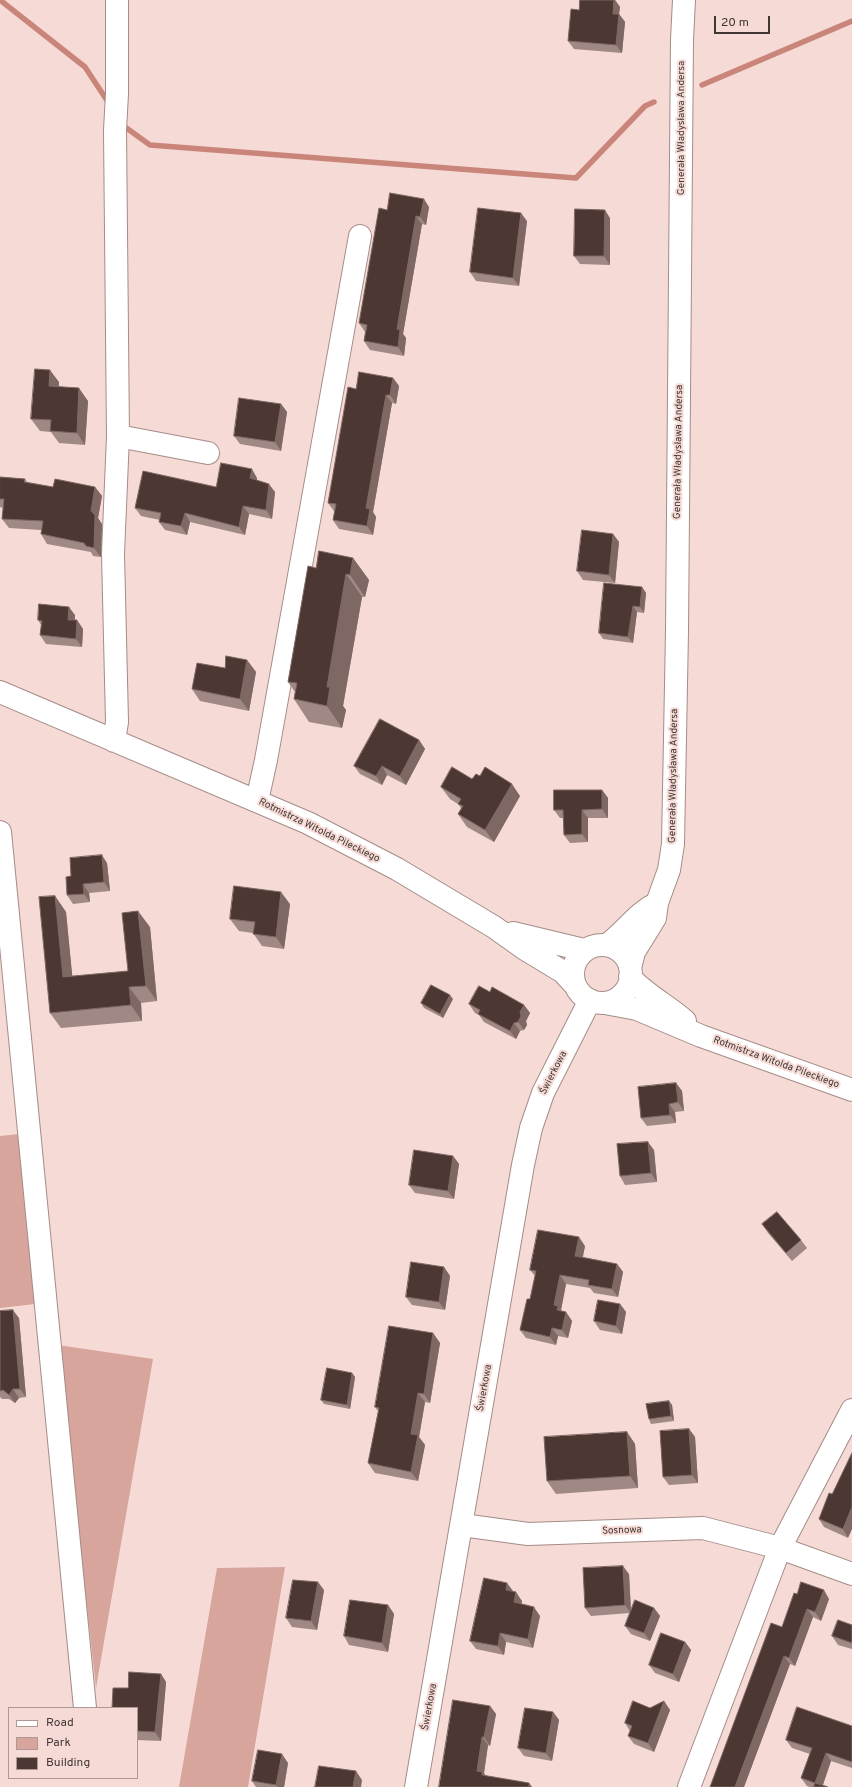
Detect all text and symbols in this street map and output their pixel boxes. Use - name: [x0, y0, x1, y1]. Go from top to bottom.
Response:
- scale bar: [716, 8, 772, 34]
- text: 20 m: [721, 15, 749, 31]
- street label: Generała Władysława Andersa: [676, 61, 688, 195]
- street label: Generała Władysława Andersa: [672, 385, 686, 519]
- street label: Generała Władysława Andersa: [667, 709, 681, 843]
- street label: Rotmistrza Witolda Pileckiego: [256, 796, 382, 866]
- street label: Rotmistrza Witolda Pileckiego: [711, 1035, 841, 1091]
- street label: Świerkowa: [538, 1049, 570, 1097]
- street label: Świerkowa: [475, 1364, 495, 1412]
- street label: Sosnowa: [602, 1524, 642, 1538]
- street label: Świerkowa: [420, 1683, 440, 1731]
- legend: [8, 1707, 138, 1779]
- text: Road: [46, 1715, 74, 1731]
- text: Park: [46, 1735, 71, 1751]
- text: Building: [46, 1755, 90, 1771]

